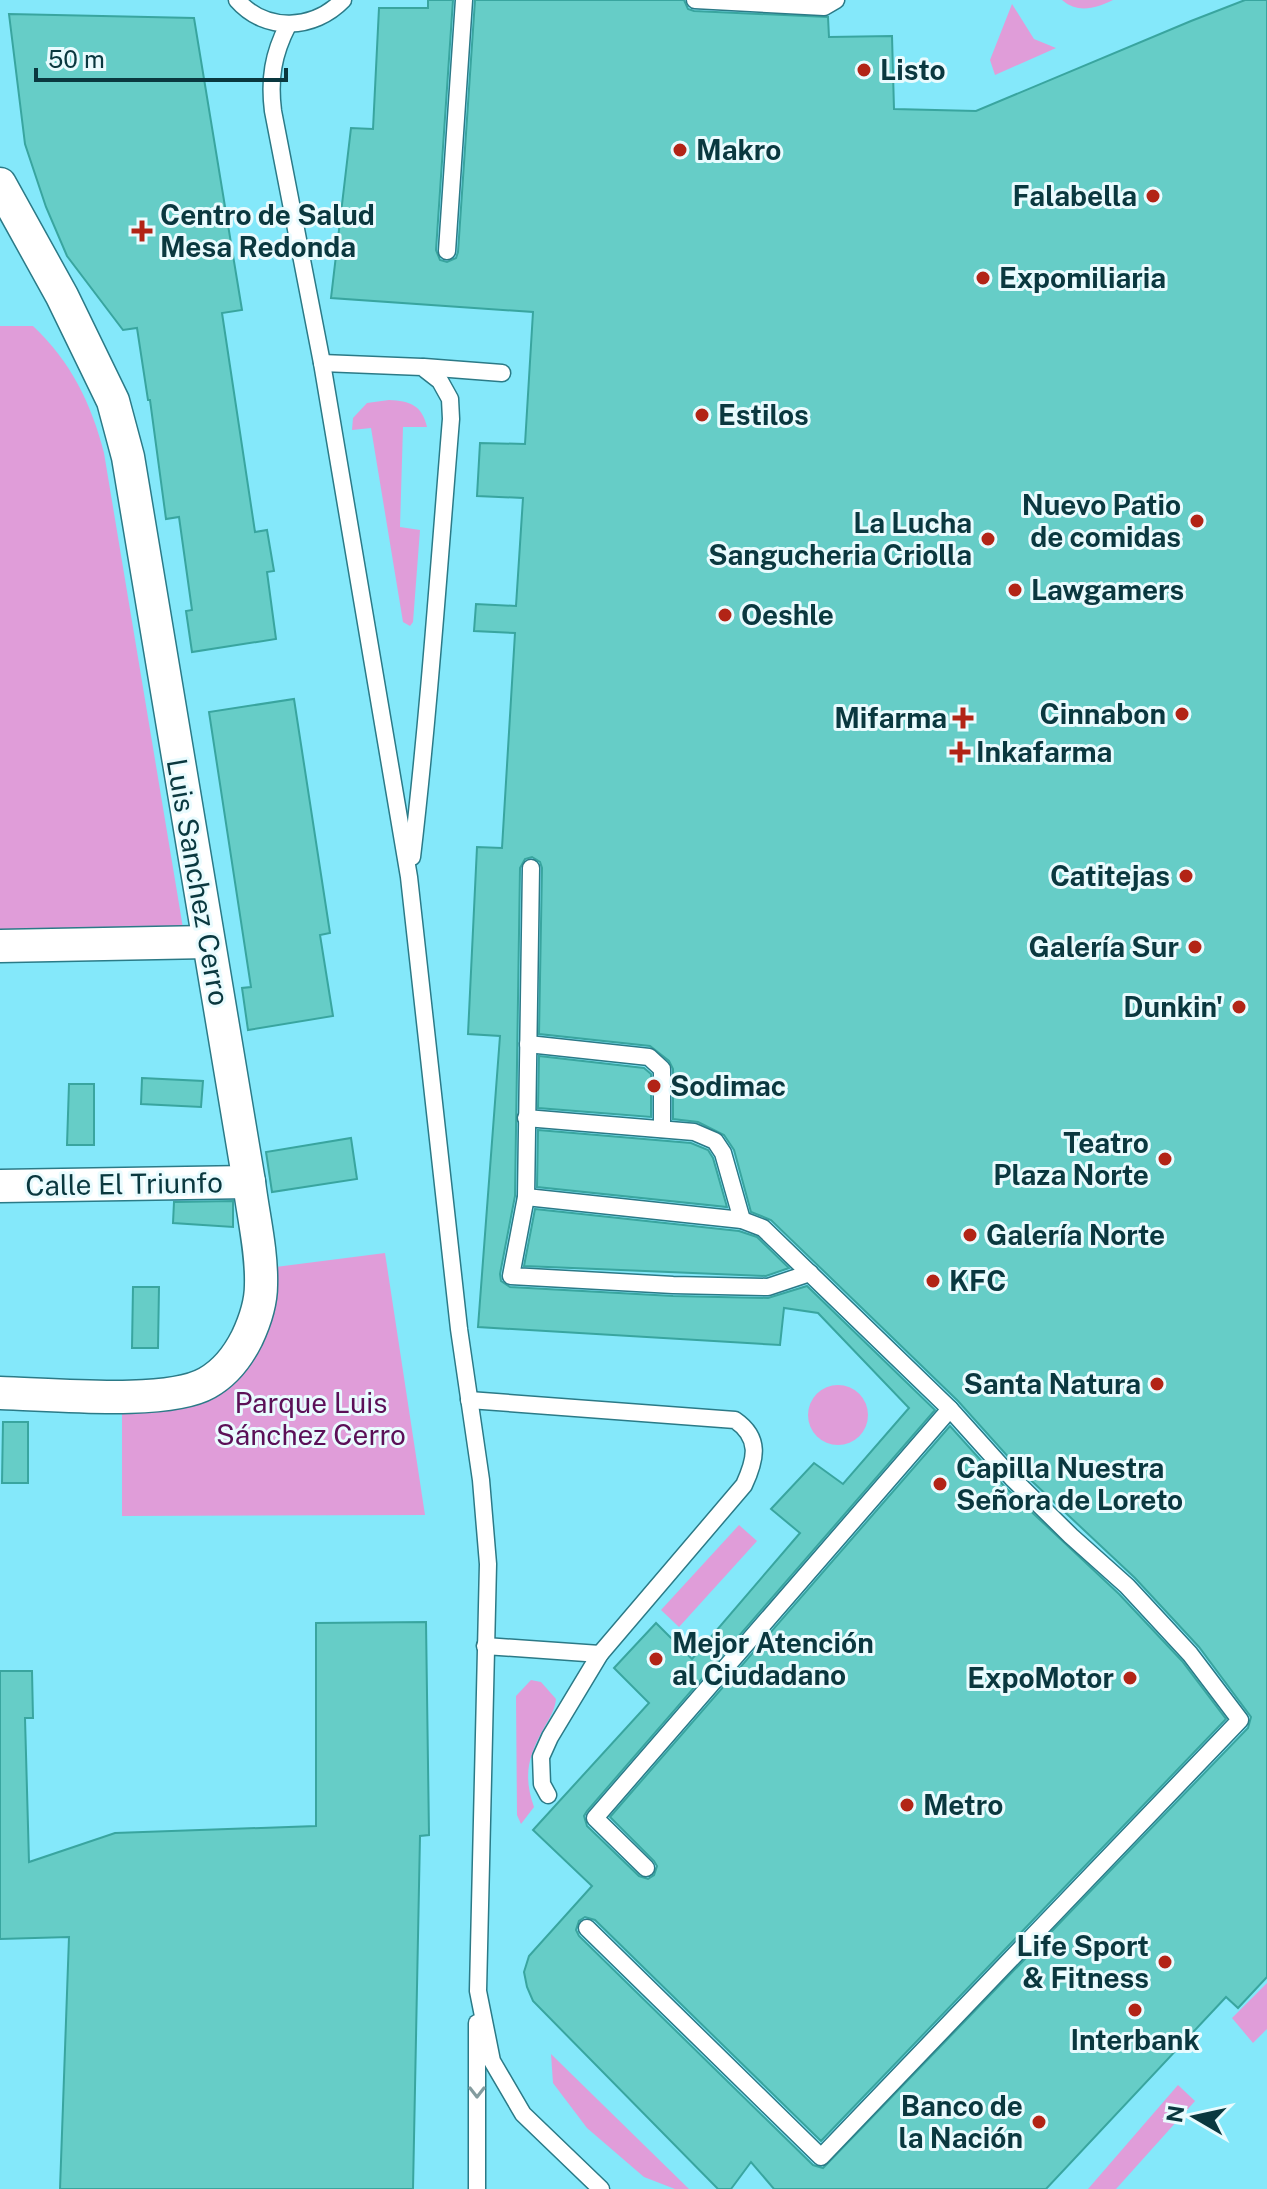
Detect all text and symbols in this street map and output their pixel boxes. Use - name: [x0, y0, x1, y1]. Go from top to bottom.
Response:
- scale bar: [36, 32, 286, 82]
- text: 50 m: [48, 45, 105, 73]
- place label: Listo: [880, 53, 946, 86]
- marker: Listo: [855, 61, 873, 79]
- place label: Makro: [696, 133, 781, 166]
- marker: Makro: [671, 141, 689, 159]
- place label: Falabella: [1012, 179, 1137, 212]
- marker: Falabella: [1144, 187, 1162, 205]
- place label: Centro de Salud Mesa Redonda: [160, 198, 375, 263]
- marker: Centro de Salud Mesa Redonda: [131, 220, 153, 242]
- place label: Expomiliaria: [999, 261, 1166, 294]
- marker: Expomiliaria: [974, 269, 992, 287]
- place label: Estilos: [718, 398, 809, 431]
- marker: Estilos: [693, 406, 711, 424]
- place label: Nuevo Patio de comidas: [1022, 488, 1181, 553]
- place label: La Lucha Sangucheria Criolla: [708, 506, 972, 571]
- marker: Nuevo Patio de comidas: [1188, 512, 1206, 530]
- marker: La Lucha Sangucheria Criolla: [979, 530, 997, 548]
- place label: Lawgamers: [1031, 573, 1184, 606]
- marker: Lawgamers: [1006, 581, 1024, 599]
- place label: Oeshle: [741, 598, 834, 631]
- marker: Oeshle: [716, 606, 734, 624]
- place label: Cinnabon: [1040, 697, 1166, 730]
- place label: Mifarma: [834, 701, 947, 734]
- marker: Cinnabon: [1173, 705, 1191, 723]
- marker: Mifarma: [954, 709, 972, 727]
- place label: Inkafarma: [976, 735, 1112, 768]
- marker: Inkafarma: [951, 743, 969, 761]
- street label: Luis Sanchez Cerro: [161, 756, 236, 1008]
- place label: Catitejas: [1050, 859, 1170, 892]
- marker: Catitejas: [1177, 867, 1195, 885]
- place label: Galería Sur: [1029, 930, 1179, 963]
- marker: Galería Sur: [1186, 938, 1204, 956]
- place label: Dunkin': [1123, 990, 1223, 1023]
- marker: Dunkin': [1230, 998, 1248, 1016]
- place label: Sodimac: [670, 1069, 786, 1102]
- marker: Sodimac: [645, 1077, 663, 1095]
- place label: Teatro Plaza Norte: [993, 1126, 1149, 1191]
- marker: Teatro Plaza Norte: [1156, 1150, 1174, 1168]
- street label: Calle El Triunfo: [25, 1165, 223, 1202]
- place label: Galería Norte: [986, 1218, 1165, 1251]
- marker: Galería Norte: [961, 1226, 979, 1244]
- place label: KFC: [949, 1264, 1006, 1297]
- marker: KFC: [924, 1272, 942, 1290]
- place label: Santa Natura: [964, 1367, 1141, 1400]
- marker: Santa Natura: [1148, 1375, 1166, 1393]
- park label: Parque Luis Sánchez Cerro: [216, 1386, 406, 1451]
- place label: Capilla Nuestra Señora de Loreto: [956, 1451, 1183, 1516]
- marker: Capilla Nuestra Señora de Loreto: [931, 1475, 949, 1493]
- place label: Mejor Atención al Ciudadano: [672, 1626, 874, 1691]
- marker: Mejor Atención al Ciudadano: [647, 1650, 665, 1668]
- place label: ExpoMotor: [967, 1661, 1114, 1694]
- marker: ExpoMotor: [1121, 1669, 1139, 1687]
- place label: Metro: [923, 1788, 1003, 1821]
- marker: Metro: [898, 1796, 916, 1814]
- place label: Life Sport & Fitness: [1016, 1929, 1149, 1994]
- marker: Life Sport & Fitness: [1156, 1953, 1174, 1971]
- marker: Interbank: [1126, 2001, 1144, 2019]
- place label: Interbank: [1070, 2023, 1200, 2056]
- north arrow: [1155, 2077, 1235, 2157]
- one-way arrow: [468, 2086, 486, 2099]
- place label: Banco de la Nación: [899, 2089, 1023, 2154]
- text: N: [1161, 2103, 1189, 2124]
- marker: Banco de la Nación: [1030, 2113, 1048, 2131]

